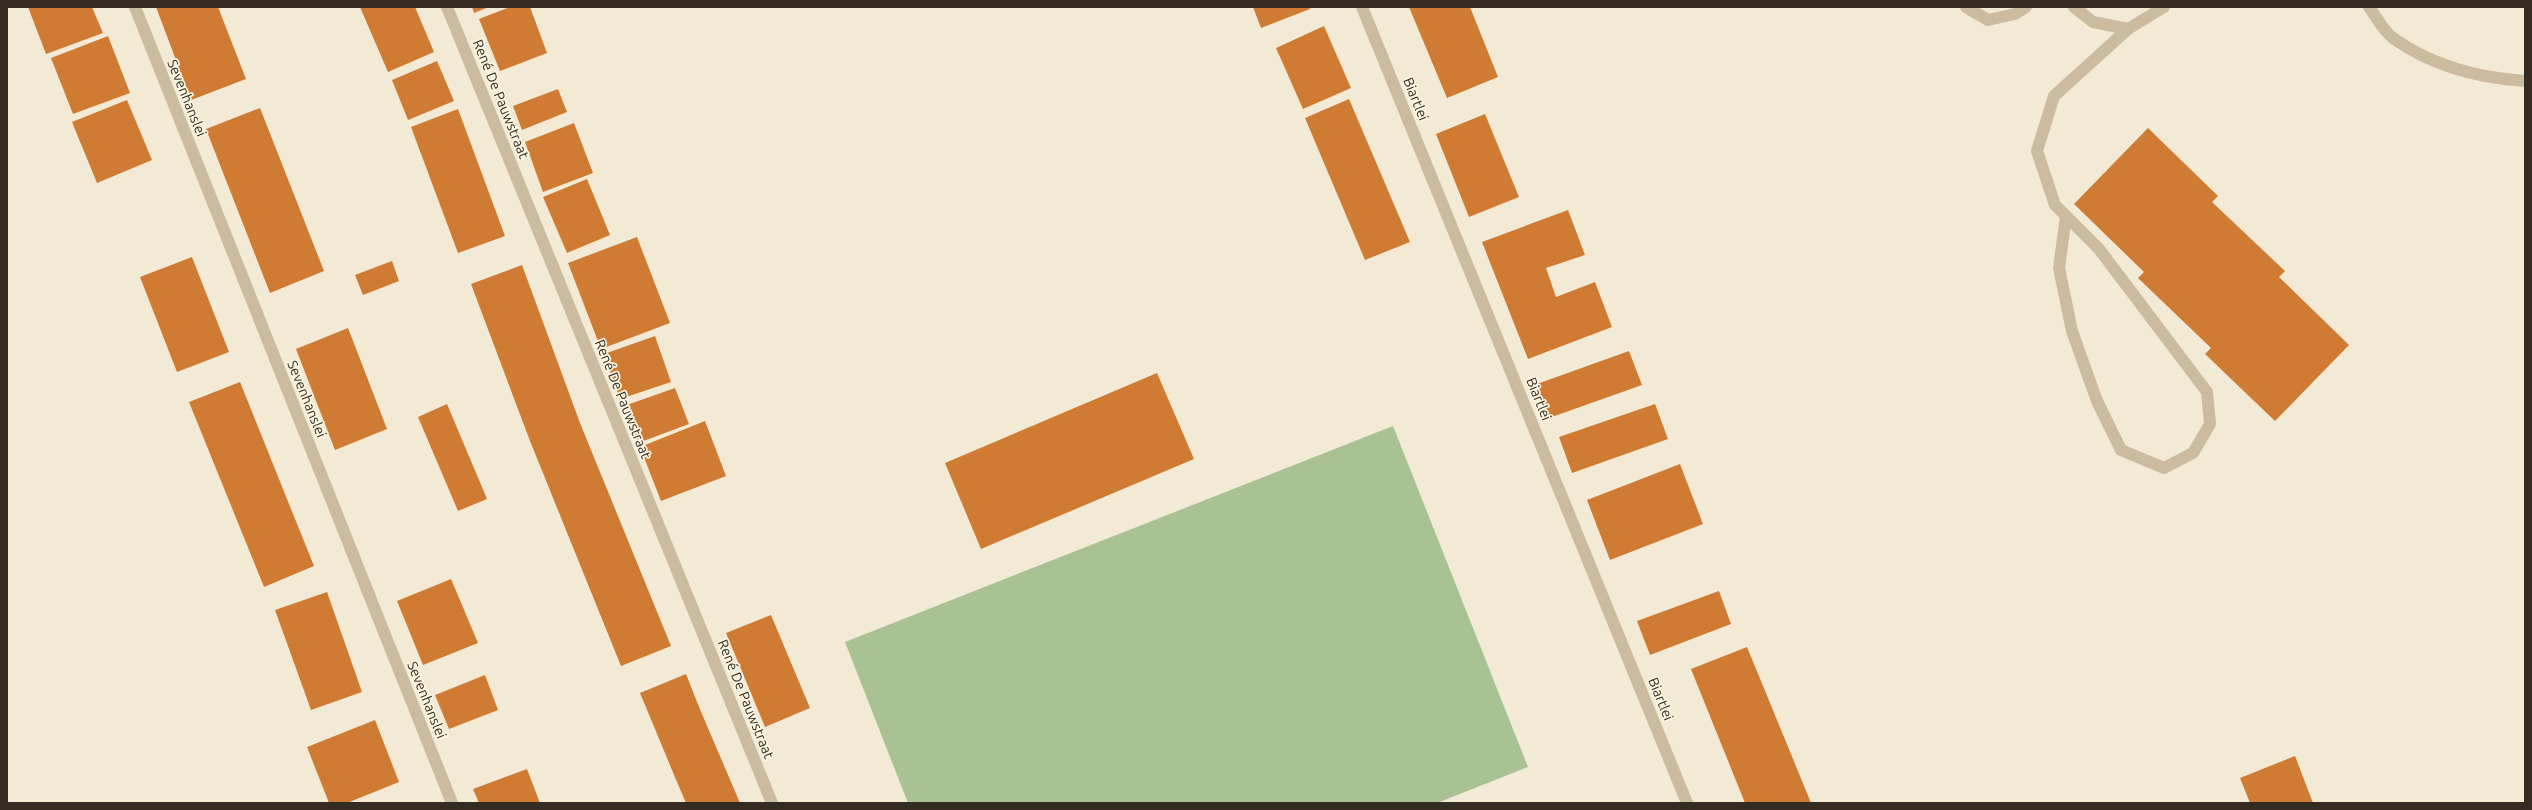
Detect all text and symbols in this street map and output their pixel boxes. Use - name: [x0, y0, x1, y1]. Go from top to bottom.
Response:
- street label: René De Pauwstraat: [470, 37, 532, 161]
- street label: Sevenhanslei: [164, 57, 210, 139]
- street label: Biartlei: [1400, 75, 1432, 123]
- street label: René De Pauwstraat: [592, 337, 654, 461]
- street label: Sevenhanslei: [284, 358, 330, 440]
- street label: Biartlei: [1523, 375, 1555, 423]
- street label: René De Pauwstraat: [715, 637, 777, 761]
- street label: Sevenhanslei: [404, 659, 450, 741]
- street label: Biartlei: [1645, 675, 1677, 723]

